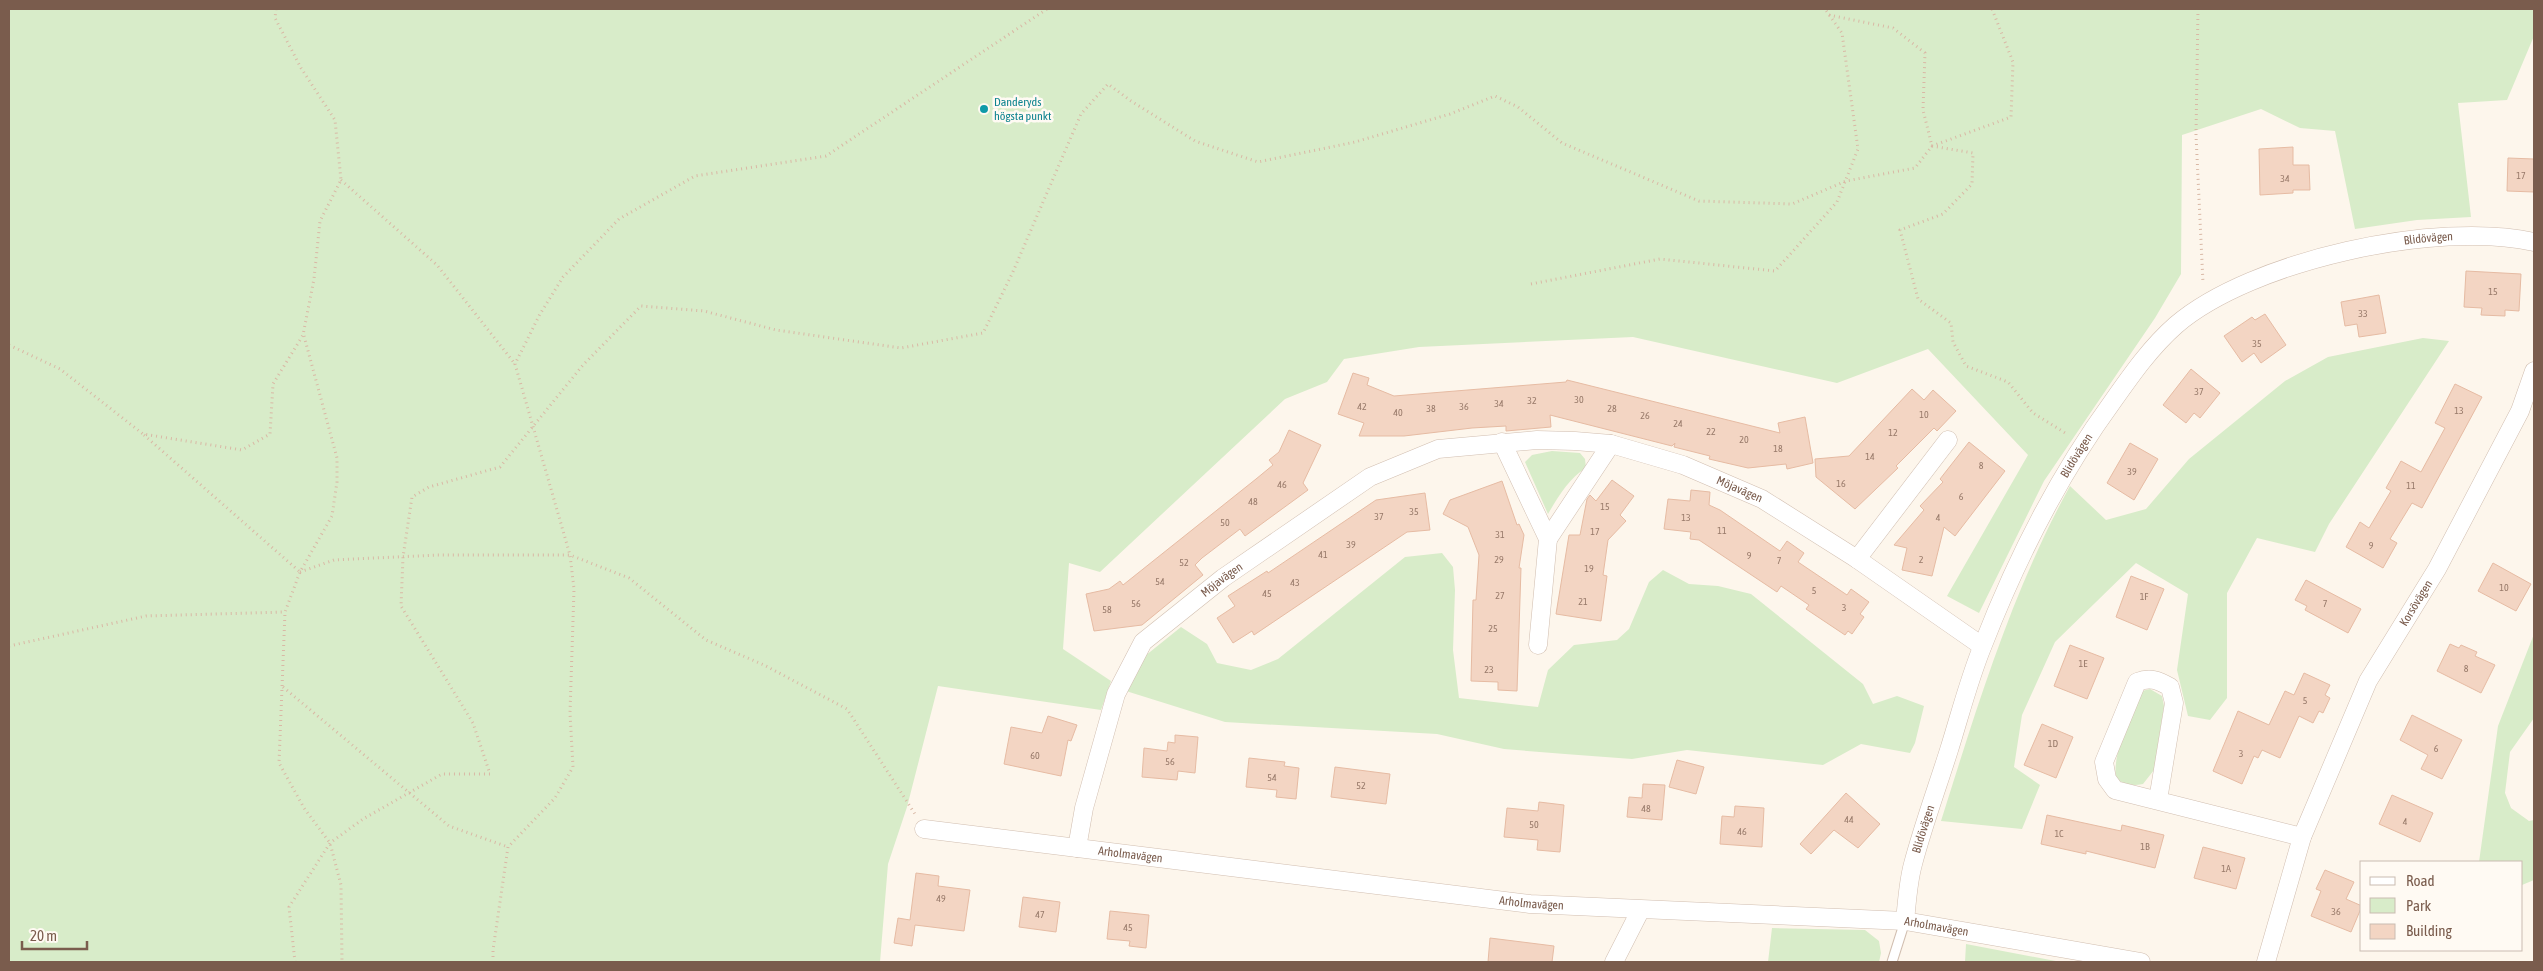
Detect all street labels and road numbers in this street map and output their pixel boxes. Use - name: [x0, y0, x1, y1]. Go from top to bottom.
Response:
- street label: Blidövägen: [2403, 229, 2453, 248]
- street label: Blidövägen: [2057, 431, 2095, 480]
- street label: Möjavägen: [1714, 473, 1765, 505]
- street label: Möjavägen: [1198, 560, 1245, 600]
- street label: Korsövägen: [2397, 578, 2435, 629]
- street label: Blidövägen: [1909, 803, 1937, 855]
- street label: Arholmavägen: [1097, 844, 1164, 865]
- street label: Arholmavägen: [1498, 893, 1564, 913]
- street label: Arholmavägen: [1903, 914, 1970, 939]

